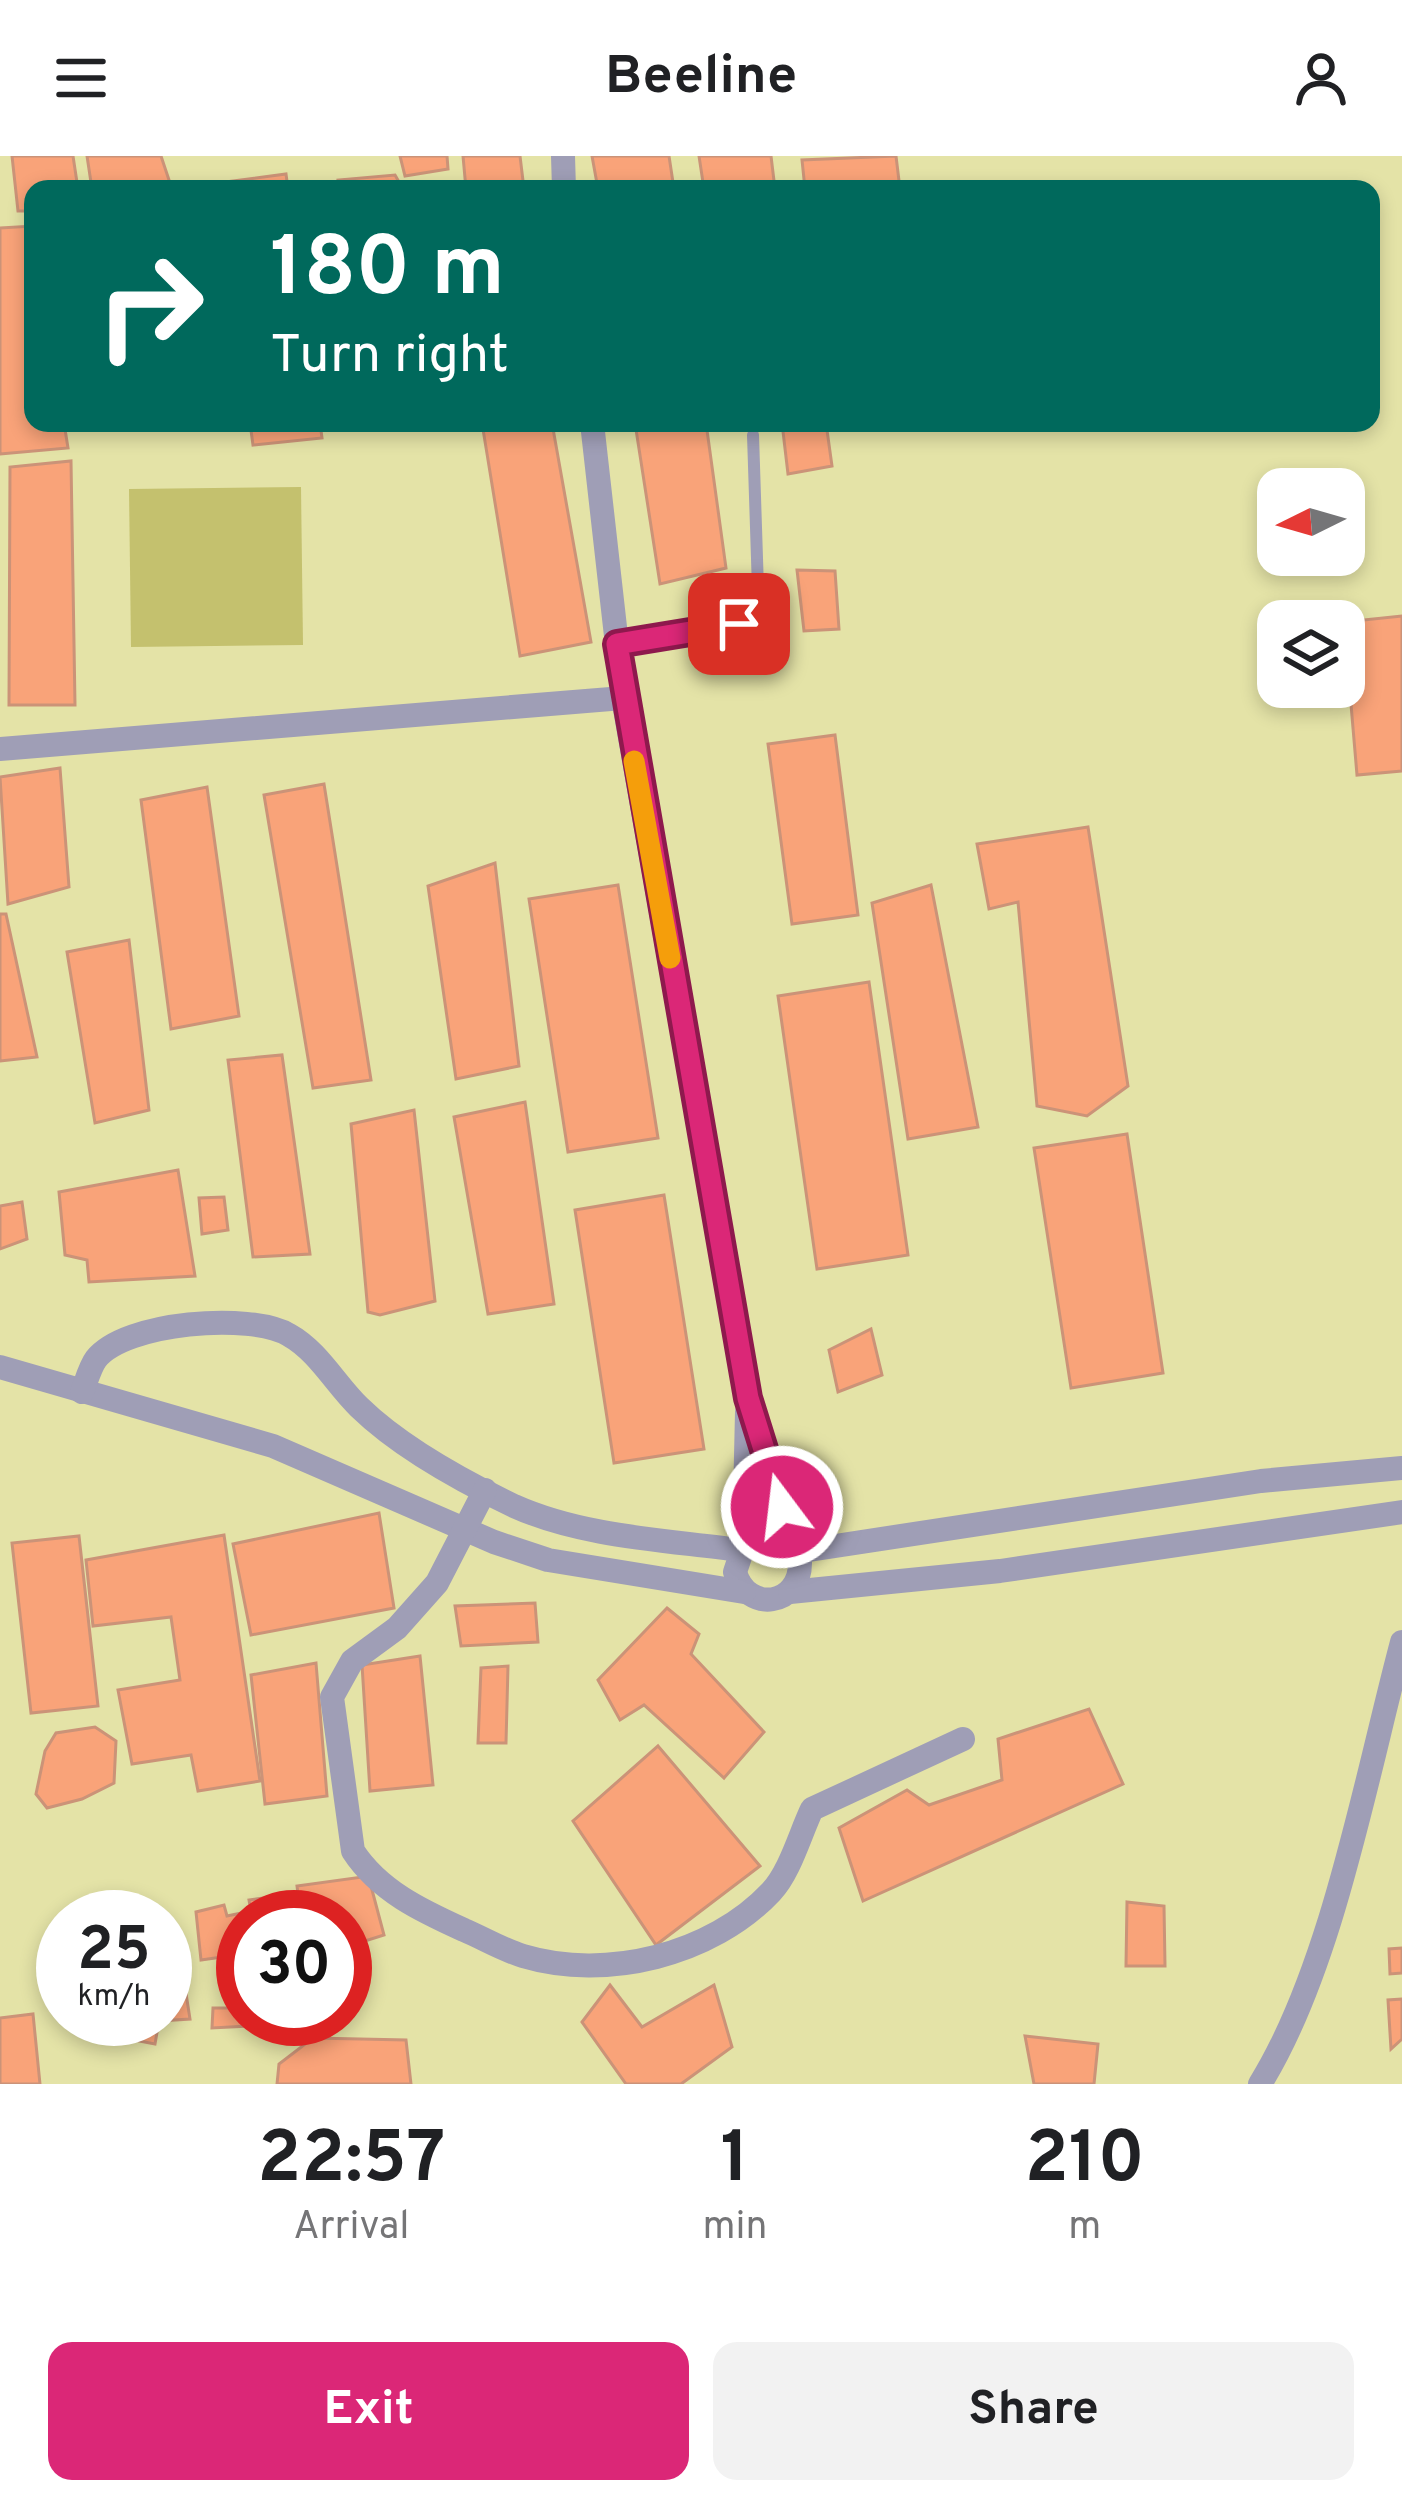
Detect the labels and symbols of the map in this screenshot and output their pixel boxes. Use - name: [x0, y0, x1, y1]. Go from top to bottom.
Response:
- north arrow: [1257, 468, 1365, 576]
- pin: [688, 573, 790, 675]
- position arrow: [719, 1444, 845, 1570]
- speed limit sign: 30: [216, 1890, 372, 2046]

